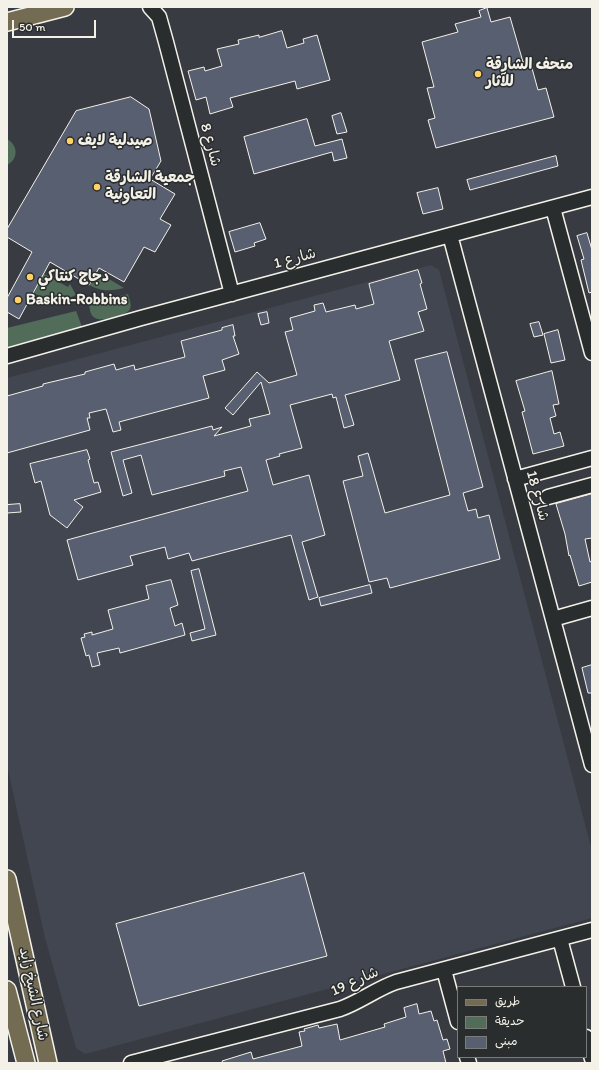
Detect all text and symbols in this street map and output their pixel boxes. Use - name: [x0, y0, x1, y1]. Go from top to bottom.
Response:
- scale bar: [14, 12, 98, 38]
- text: 50 m: [19, 20, 45, 34]
- place label: متحف الشارقة للآثار: [486, 56, 573, 91]
- marker: متحف الشارقة للآثار: [473, 69, 483, 79]
- street label: شارع 8: [196, 121, 224, 169]
- place label: صيدلية لايف: [78, 132, 153, 150]
- marker: صيدلية لايف: [65, 136, 75, 146]
- place label: جمعية الشارقة التعاونية: [105, 169, 195, 204]
- marker: جمعية الشارقة التعاونية: [92, 182, 102, 192]
- street label: شارع 1: [272, 245, 318, 273]
- place label: دجاج كنتاكي: [38, 268, 109, 286]
- marker: دجاج كنتاكي: [25, 272, 35, 282]
- place label: Baskin-Robbins: [26, 291, 127, 309]
- marker: Baskin-Robbins: [13, 295, 23, 305]
- street label: شارع 18: [522, 469, 552, 523]
- street label: شارع الشيخ زايد: [14, 946, 52, 1042]
- street label: شارع 19: [328, 963, 382, 1001]
- legend: [457, 986, 587, 1058]
- text: طريق: [495, 994, 520, 1008]
- text: حديقة: [495, 1014, 524, 1028]
- text: مبنى: [495, 1034, 518, 1048]

